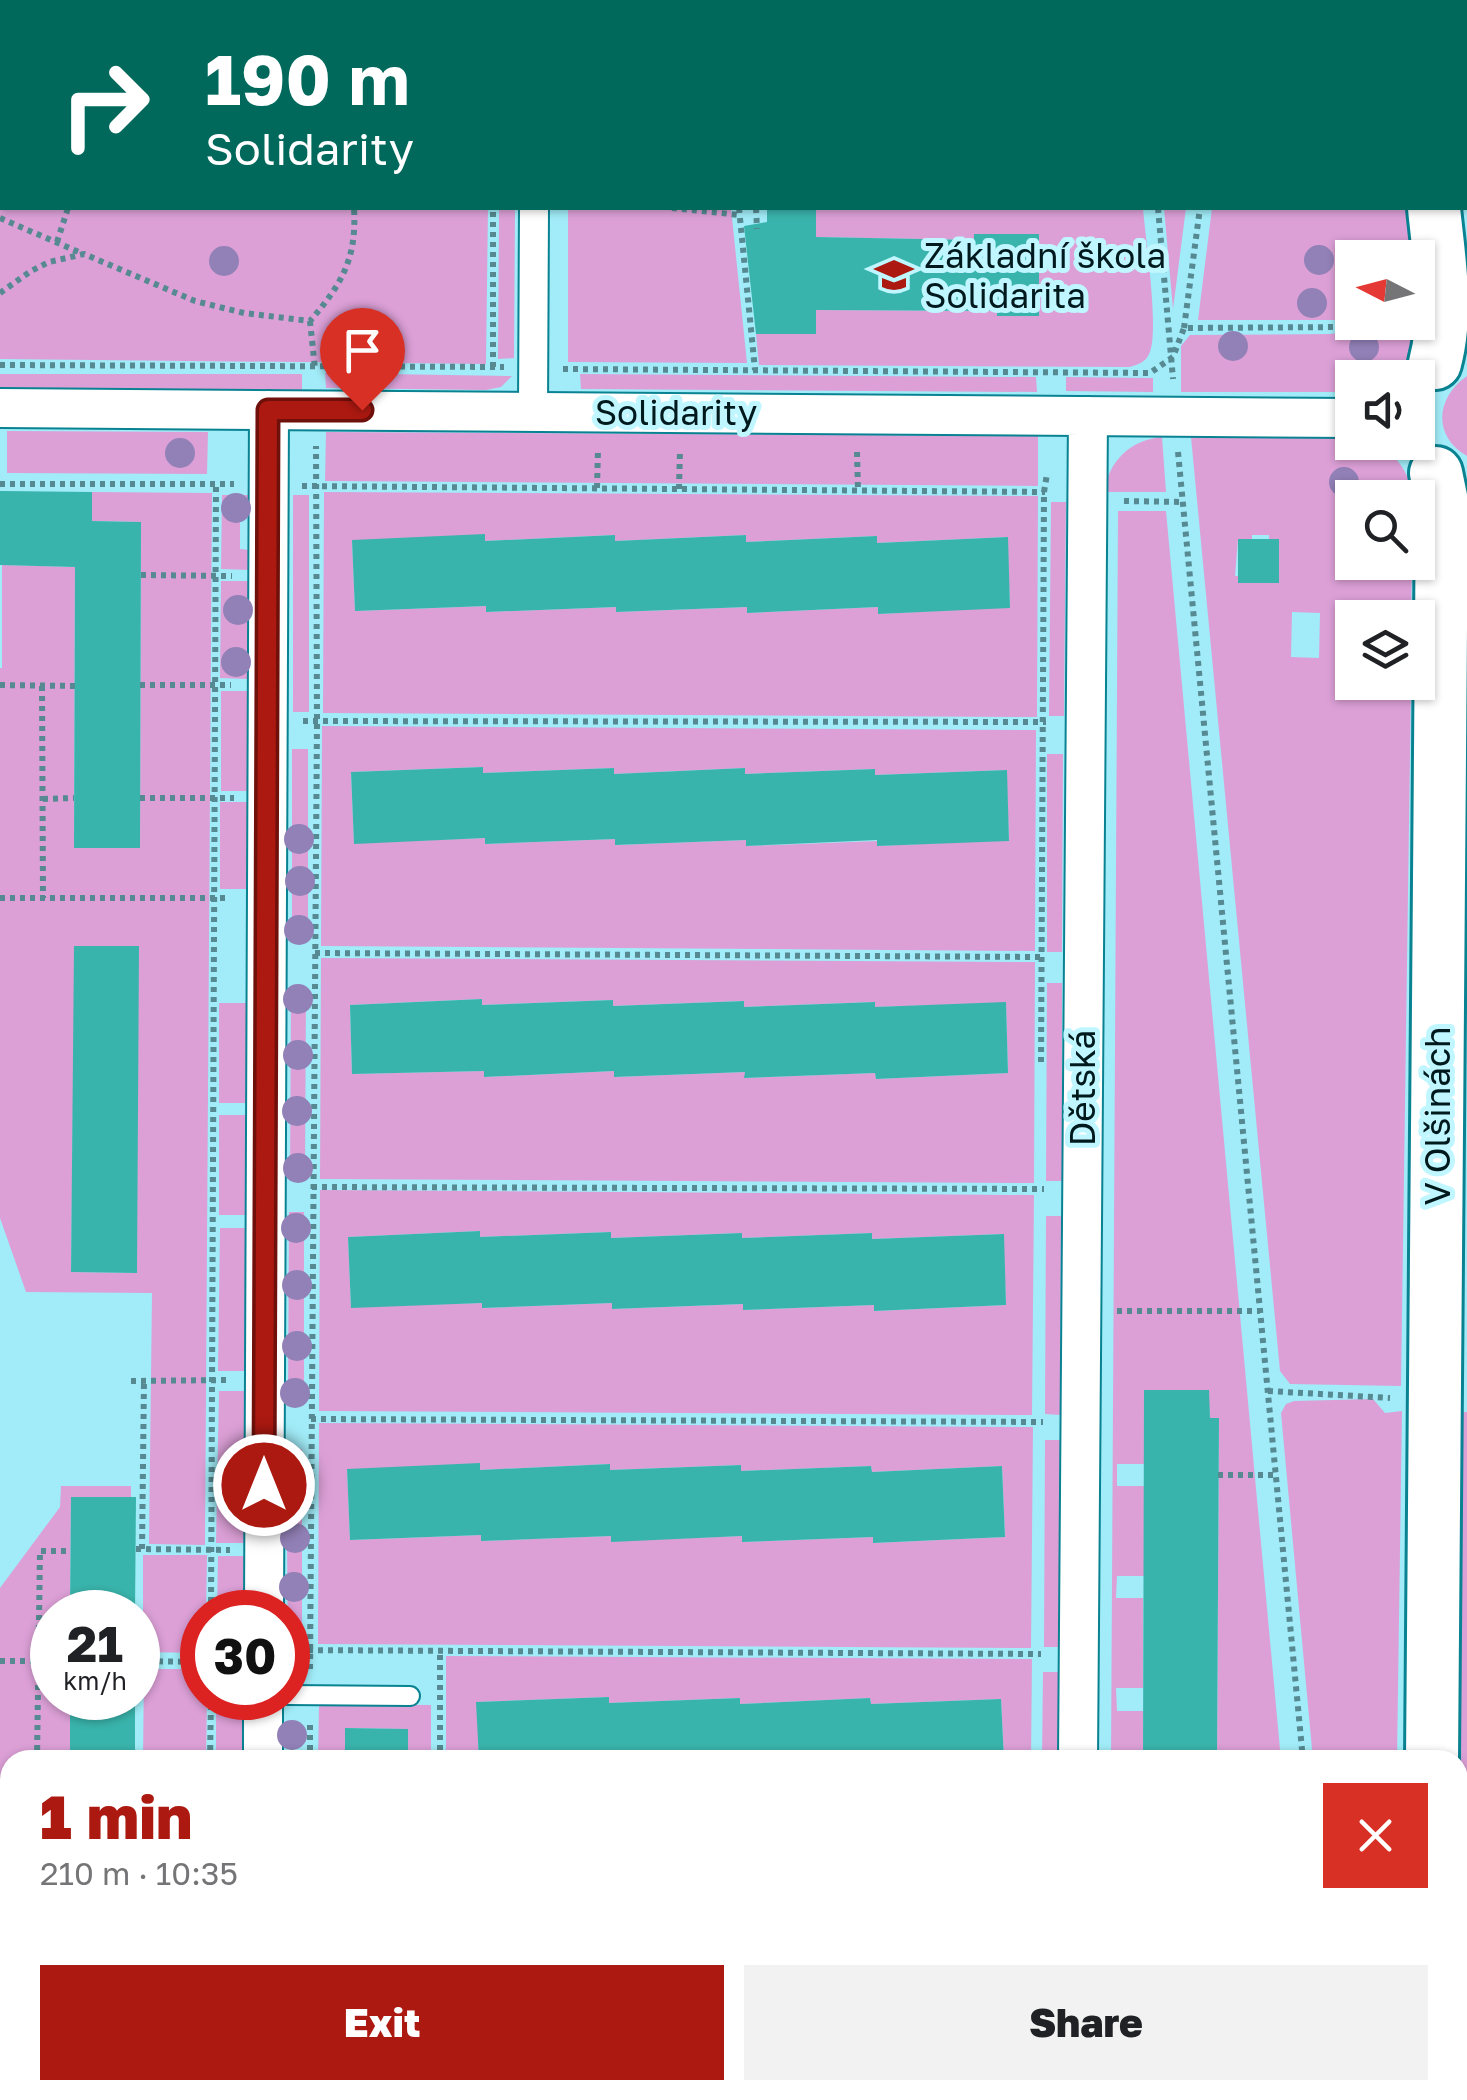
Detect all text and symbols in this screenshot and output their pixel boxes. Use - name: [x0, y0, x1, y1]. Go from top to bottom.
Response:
- text: 190 m: [205, 36, 410, 120]
- icon: right: [40, 40, 170, 170]
- text: Solidarity: [205, 121, 414, 175]
- place label: Základní škola Solidarita: [924, 234, 1166, 316]
- north arrow: [1335, 240, 1435, 340]
- map controls: [1335, 240, 1435, 700]
- school or university icon: Základní škola Solidarita: [873, 254, 915, 296]
- pin: [320, 308, 405, 411]
- icon: arrive: [335, 323, 390, 378]
- button: sound: [1335, 360, 1435, 460]
- street label: Solidarity: [595, 391, 757, 433]
- button: search: [1335, 480, 1435, 580]
- button: layers: [1335, 600, 1435, 700]
- street label: V Olšinách: [1416, 1026, 1458, 1206]
- street label: Dětská: [1061, 1030, 1103, 1146]
- position arrow: [212, 1433, 316, 1537]
- speed limit sign: 30: [180, 1590, 310, 1720]
- text: 21: [67, 1613, 123, 1673]
- text: km/h: [63, 1665, 127, 1696]
- text: 1 min: [40, 1780, 192, 1852]
- button: close: [1323, 1783, 1428, 1888]
- text: 210 m · 10:35: [40, 1854, 238, 1892]
- button: Exit: [40, 1965, 724, 2080]
- button: Share: [744, 1965, 1428, 2080]

